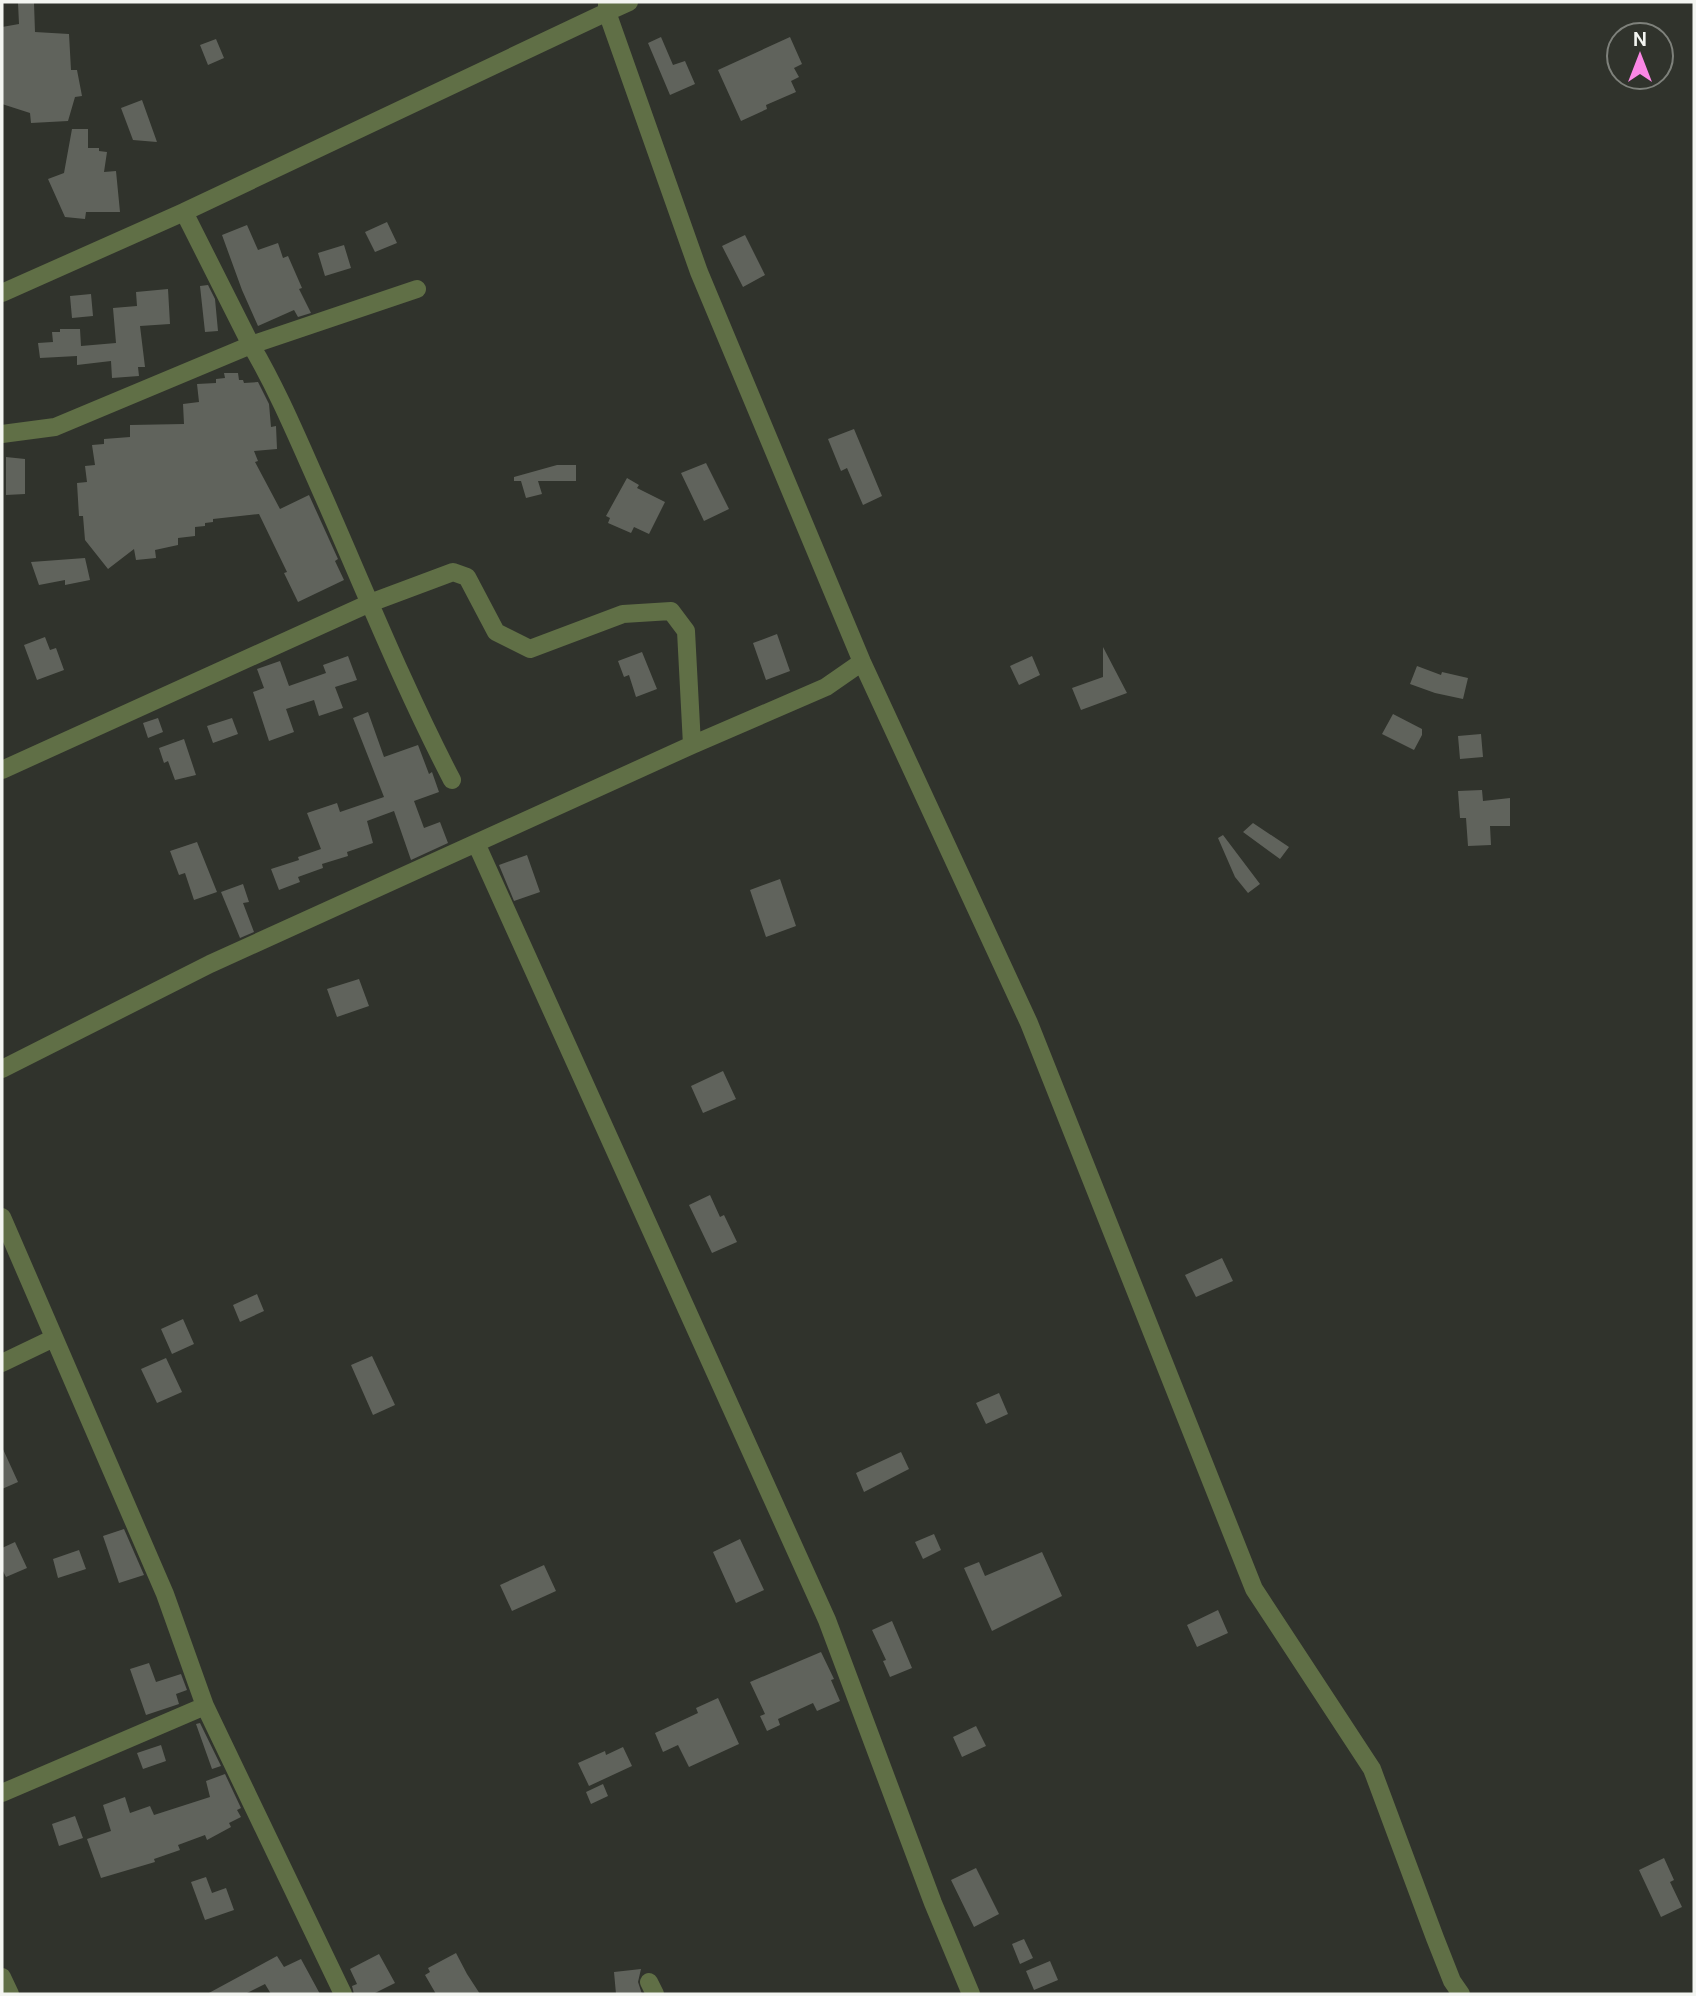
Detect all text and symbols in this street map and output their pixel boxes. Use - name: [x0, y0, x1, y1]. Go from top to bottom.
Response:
- north arrow: [1605, 21, 1675, 91]
- text: N: [1633, 27, 1647, 52]

